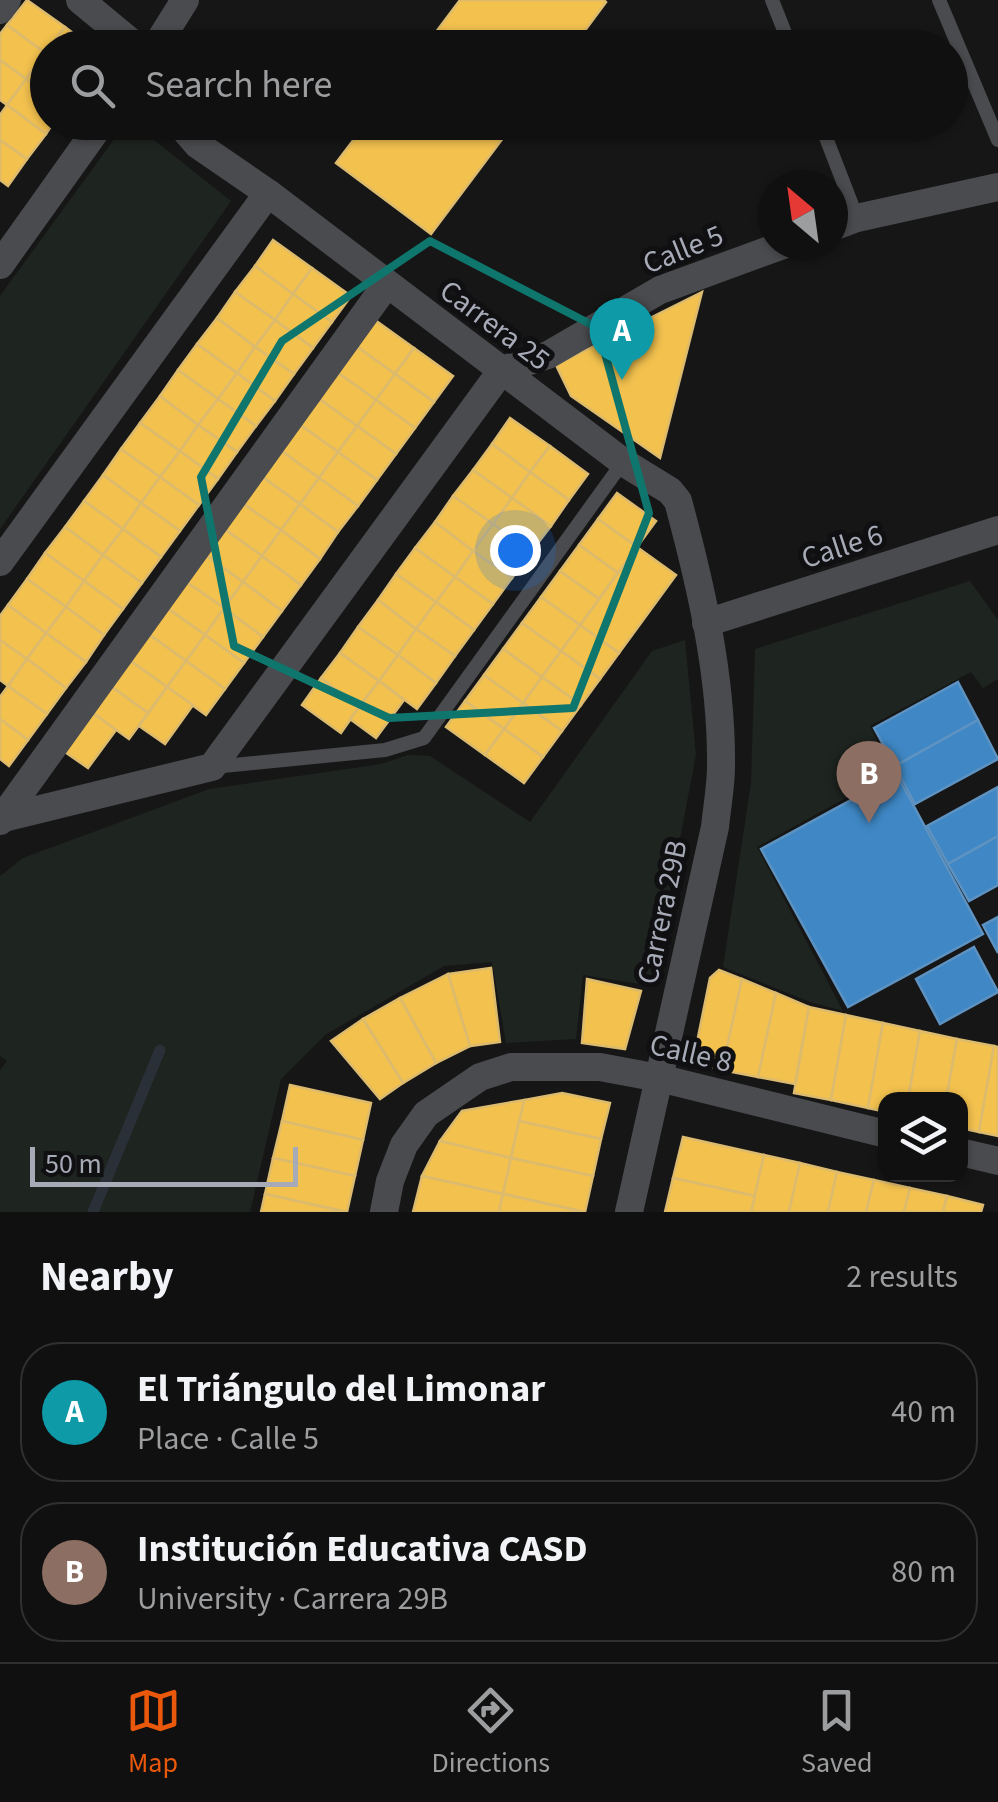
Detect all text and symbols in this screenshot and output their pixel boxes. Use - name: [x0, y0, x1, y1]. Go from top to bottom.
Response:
- search box: [30, 30, 968, 140]
- icon: search: [65, 58, 120, 113]
- text: Search here: [145, 58, 332, 112]
- north arrow: [758, 170, 848, 260]
- street label: Calle 5: [636, 214, 730, 285]
- street label: Carrera 25: [431, 270, 559, 381]
- pin: A: [590, 298, 654, 380]
- street label: Calle 6: [796, 513, 888, 580]
- your location: [490, 525, 541, 576]
- pin: B: [836, 740, 902, 823]
- street label: Carrera 29B: [626, 836, 699, 988]
- street label: Calle 8: [645, 1023, 736, 1084]
- map controls: [878, 1092, 968, 1182]
- button: layers: [878, 1092, 968, 1182]
- scale bar: [30, 1142, 298, 1186]
- text: 50 m: [45, 1144, 102, 1184]
- text: Nearby: [40, 1247, 174, 1307]
- text: 2 results: [846, 1254, 958, 1300]
- text: El Triángulo del Limonar: [137, 1362, 545, 1416]
- text: A: [65, 1389, 84, 1435]
- text: 40 m: [891, 1389, 956, 1435]
- text: Place · Calle 5: [137, 1416, 319, 1462]
- text: Institución Educativa CASD: [137, 1522, 588, 1576]
- text: B: [65, 1549, 84, 1595]
- text: 80 m: [891, 1549, 956, 1595]
- text: University · Carrera 29B: [137, 1576, 448, 1622]
- tab: Map: [126, 1683, 181, 1783]
- tab: Directions: [432, 1683, 550, 1783]
- tab: Saved: [801, 1683, 872, 1783]

